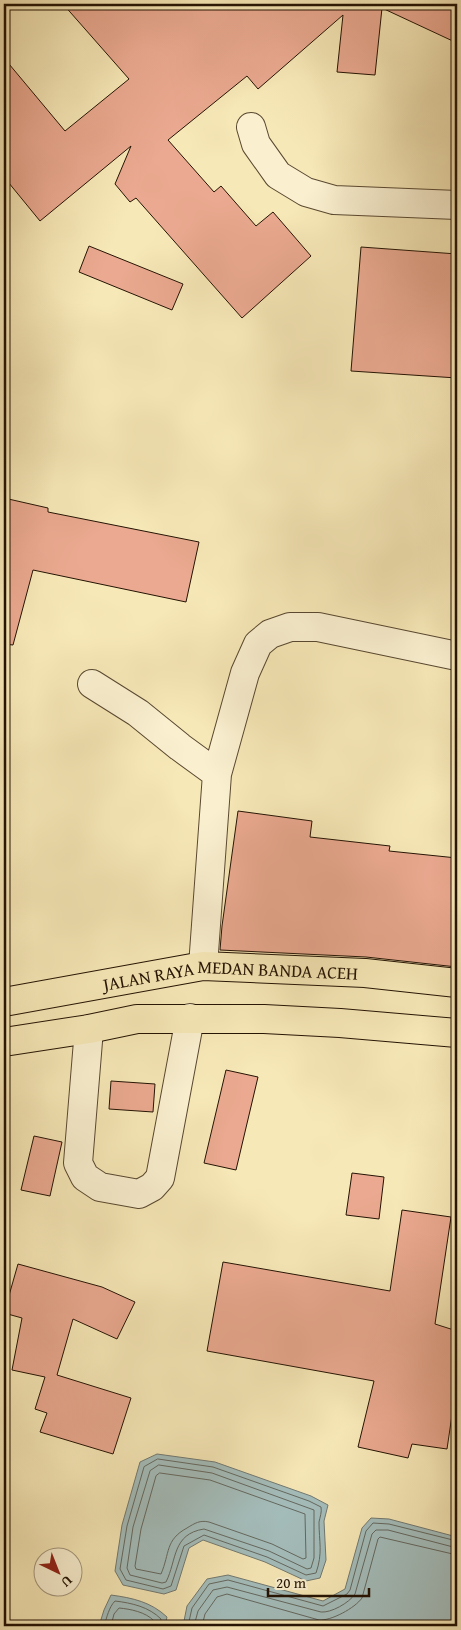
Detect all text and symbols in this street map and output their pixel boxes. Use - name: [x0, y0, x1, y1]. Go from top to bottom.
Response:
- street label: JALAN RAYA MEDAN BANDA ACEH: [99, 952, 359, 998]
- north arrow: [32, 1548, 82, 1598]
- scale bar: [268, 1565, 370, 1597]
- text: U: [56, 1571, 77, 1592]
- text: 20 m: [276, 1572, 307, 1593]

